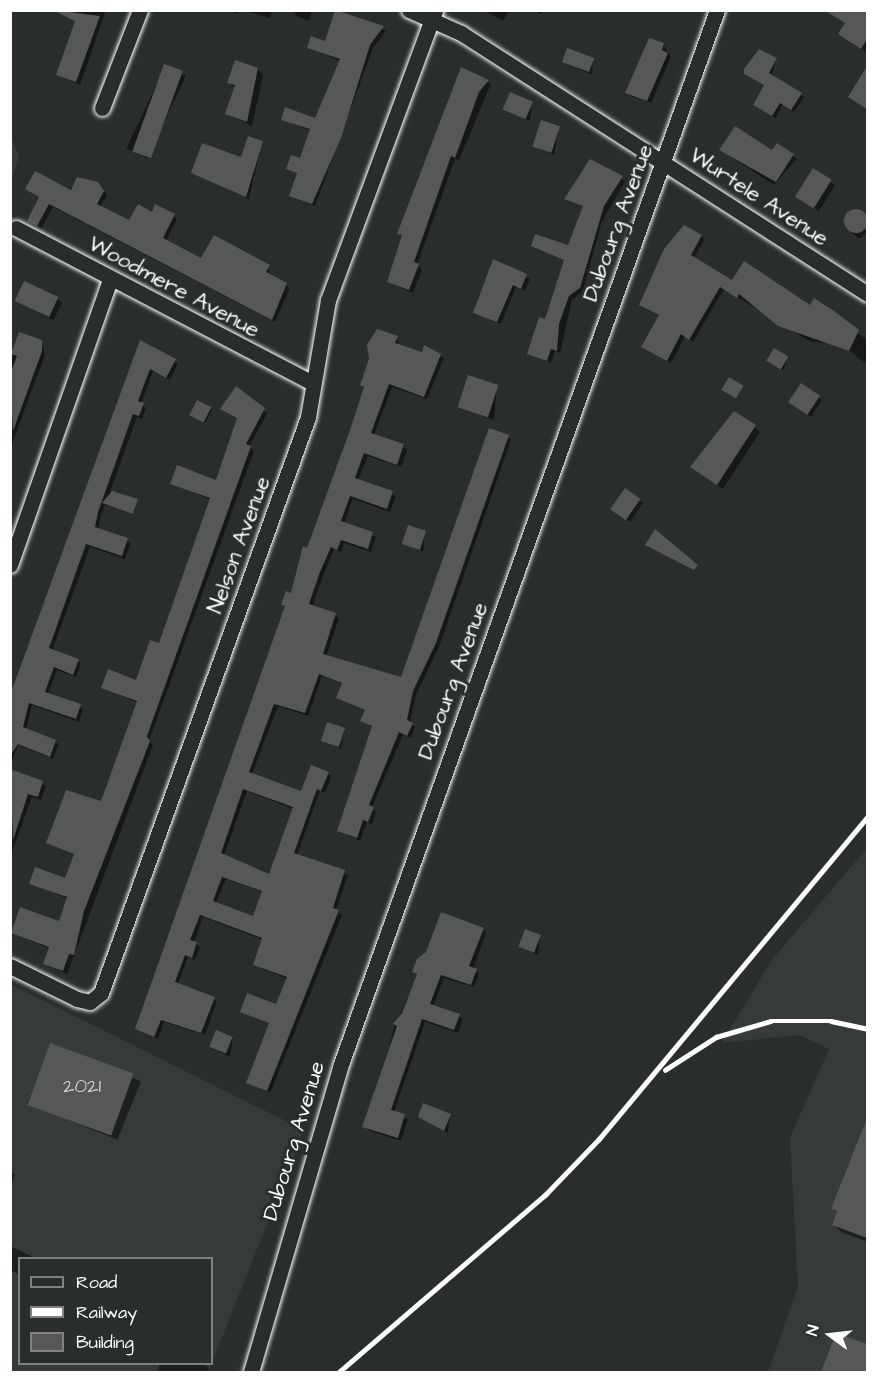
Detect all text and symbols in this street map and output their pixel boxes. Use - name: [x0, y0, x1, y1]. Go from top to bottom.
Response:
- street label: Dubourg Avenue: [577, 141, 659, 305]
- street label: Wurtele Avenue: [685, 142, 833, 252]
- street label: Woodmere Avenue: [84, 231, 264, 343]
- street label: Nelson Avenue: [202, 473, 276, 617]
- street label: Dubourg Avenue: [412, 599, 494, 763]
- street label: Dubourg Avenue: [257, 1058, 331, 1224]
- house number: 2021: [63, 1074, 101, 1098]
- legend: [18, 1257, 213, 1365]
- text: Road: [76, 1270, 117, 1295]
- text: Railway: [76, 1300, 137, 1325]
- north arrow: [800, 1305, 860, 1365]
- text: N: [801, 1323, 825, 1338]
- text: Building: [76, 1330, 134, 1355]

